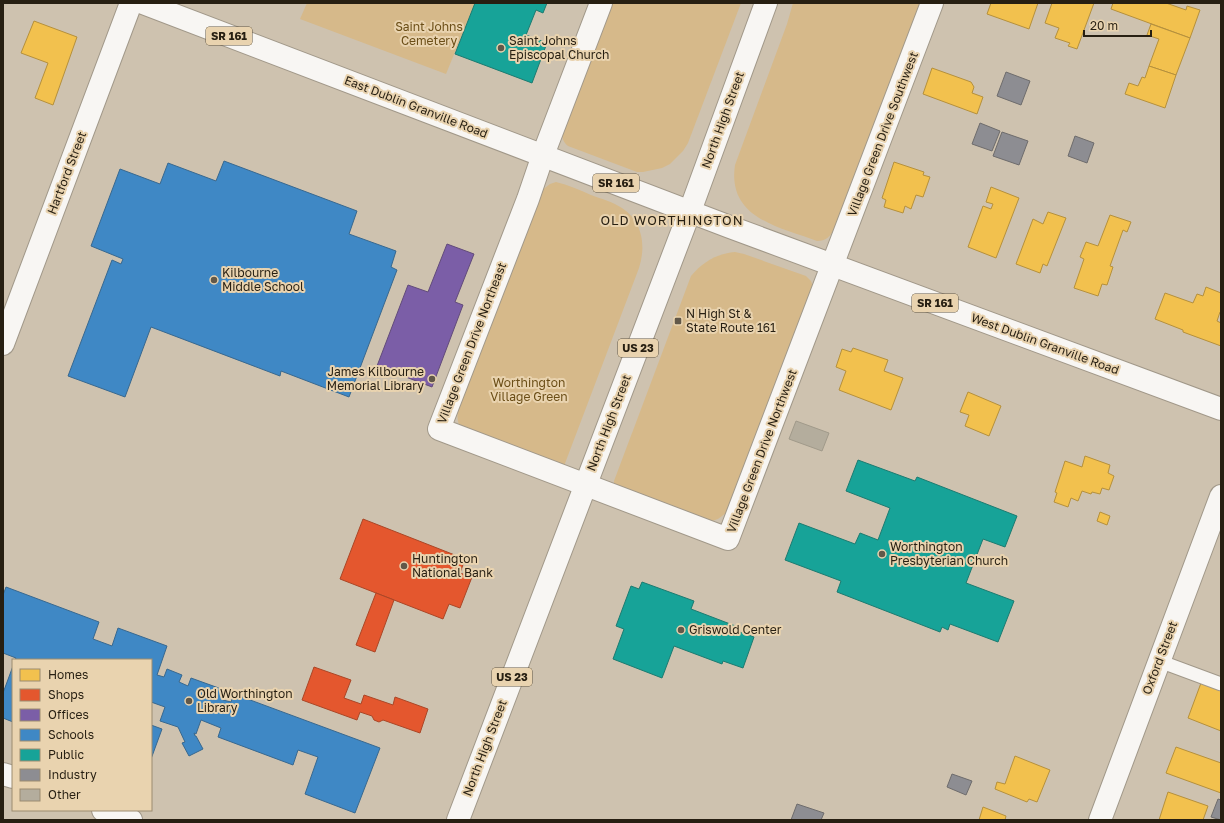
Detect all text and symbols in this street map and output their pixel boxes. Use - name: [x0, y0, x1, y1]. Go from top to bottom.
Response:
- scale bar: [1084, 12, 1151, 38]
- text: 20 m: [1090, 18, 1118, 33]
- park label: Saint Johns Cemetery: [395, 19, 463, 48]
- road number: SR 161: [206, 27, 252, 45]
- place label: Saint Johns Episcopal Church: [509, 33, 609, 62]
- marker: Saint Johns Episcopal Church: [496, 43, 506, 53]
- street label: Village Green Drive Southwest: [844, 49, 921, 218]
- street label: North High Street: [698, 69, 747, 170]
- street label: East Dublin Granville Road: [342, 72, 490, 141]
- street label: Hartford Street: [44, 129, 89, 216]
- road number: SR 161: [593, 174, 639, 192]
- district label: OLD WORTHINGTON: [600, 212, 744, 228]
- street label: Village Green Drive Northeast: [434, 260, 509, 426]
- place label: Kilbourne Middle School: [222, 265, 304, 294]
- marker: Kilbourne Middle School: [209, 275, 219, 285]
- road number: SR 161: [912, 294, 958, 312]
- place label: N High St & State Route 161: [686, 306, 776, 335]
- street label: West Dublin Granville Road: [969, 310, 1121, 377]
- marker: N High St & State Route 161: [673, 316, 683, 326]
- road number: US 23: [618, 339, 658, 357]
- place label: James Kilbourne Memorial Library: [327, 364, 424, 393]
- street label: Village Green Drive Northwest: [723, 367, 800, 535]
- street label: North High Street: [583, 372, 634, 473]
- marker: James Kilbourne Memorial Library: [427, 374, 437, 384]
- park label: Worthington Village Green: [490, 375, 568, 404]
- place label: Worthington Presbyterian Church: [890, 539, 1008, 568]
- marker: Worthington Presbyterian Church: [877, 549, 887, 559]
- place label: Huntington National Bank: [412, 551, 493, 580]
- marker: Huntington National Bank: [399, 561, 409, 571]
- street label: Oxford Street: [1139, 619, 1180, 697]
- place label: Griswold Center: [689, 622, 782, 637]
- marker: Griswold Center: [676, 625, 686, 635]
- legend: [12, 659, 152, 811]
- text: Homes: [48, 667, 88, 682]
- road number: US 23: [492, 668, 532, 686]
- place label: Old Worthington Library: [197, 686, 293, 715]
- text: Shops: [48, 687, 84, 702]
- marker: Old Worthington Library: [184, 696, 194, 706]
- street label: North High Street: [459, 697, 510, 798]
- text: Offices: [48, 707, 89, 722]
- text: Schools: [48, 727, 94, 742]
- text: Public: [48, 747, 85, 762]
- text: Industry: [48, 767, 97, 782]
- text: Other: [48, 787, 81, 802]

